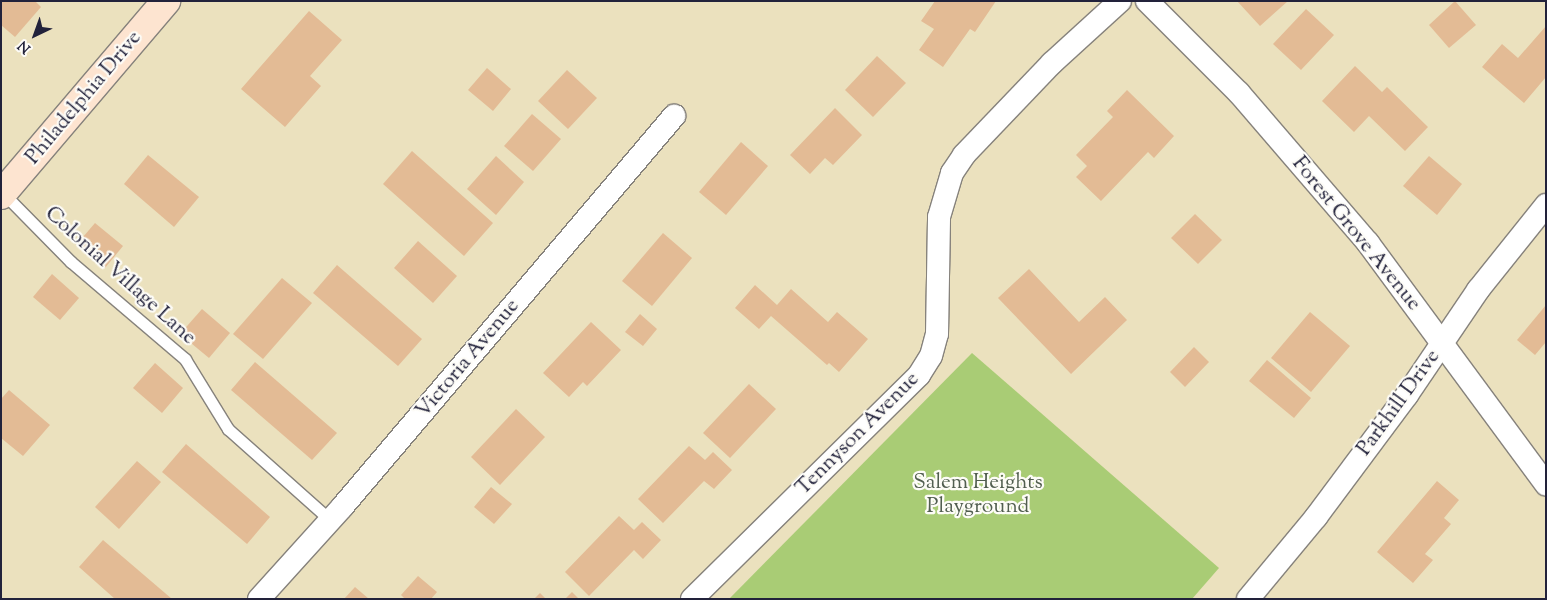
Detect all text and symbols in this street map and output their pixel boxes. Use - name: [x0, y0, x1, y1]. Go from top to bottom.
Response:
- north arrow: [10, 10, 60, 60]
- street label: Philadelphia Drive: [21, 26, 147, 170]
- text: N: [14, 35, 36, 57]
- street label: Forest Grove Avenue: [1286, 152, 1426, 316]
- street label: Colonial Village Lane: [39, 201, 201, 351]
- street label: Victoria Avenue: [411, 294, 525, 424]
- street label: Parkhill Drive: [1352, 345, 1446, 461]
- street label: Tennyson Avenue: [791, 367, 925, 501]
- park label: Salem Heights Playground: [913, 470, 1043, 520]

